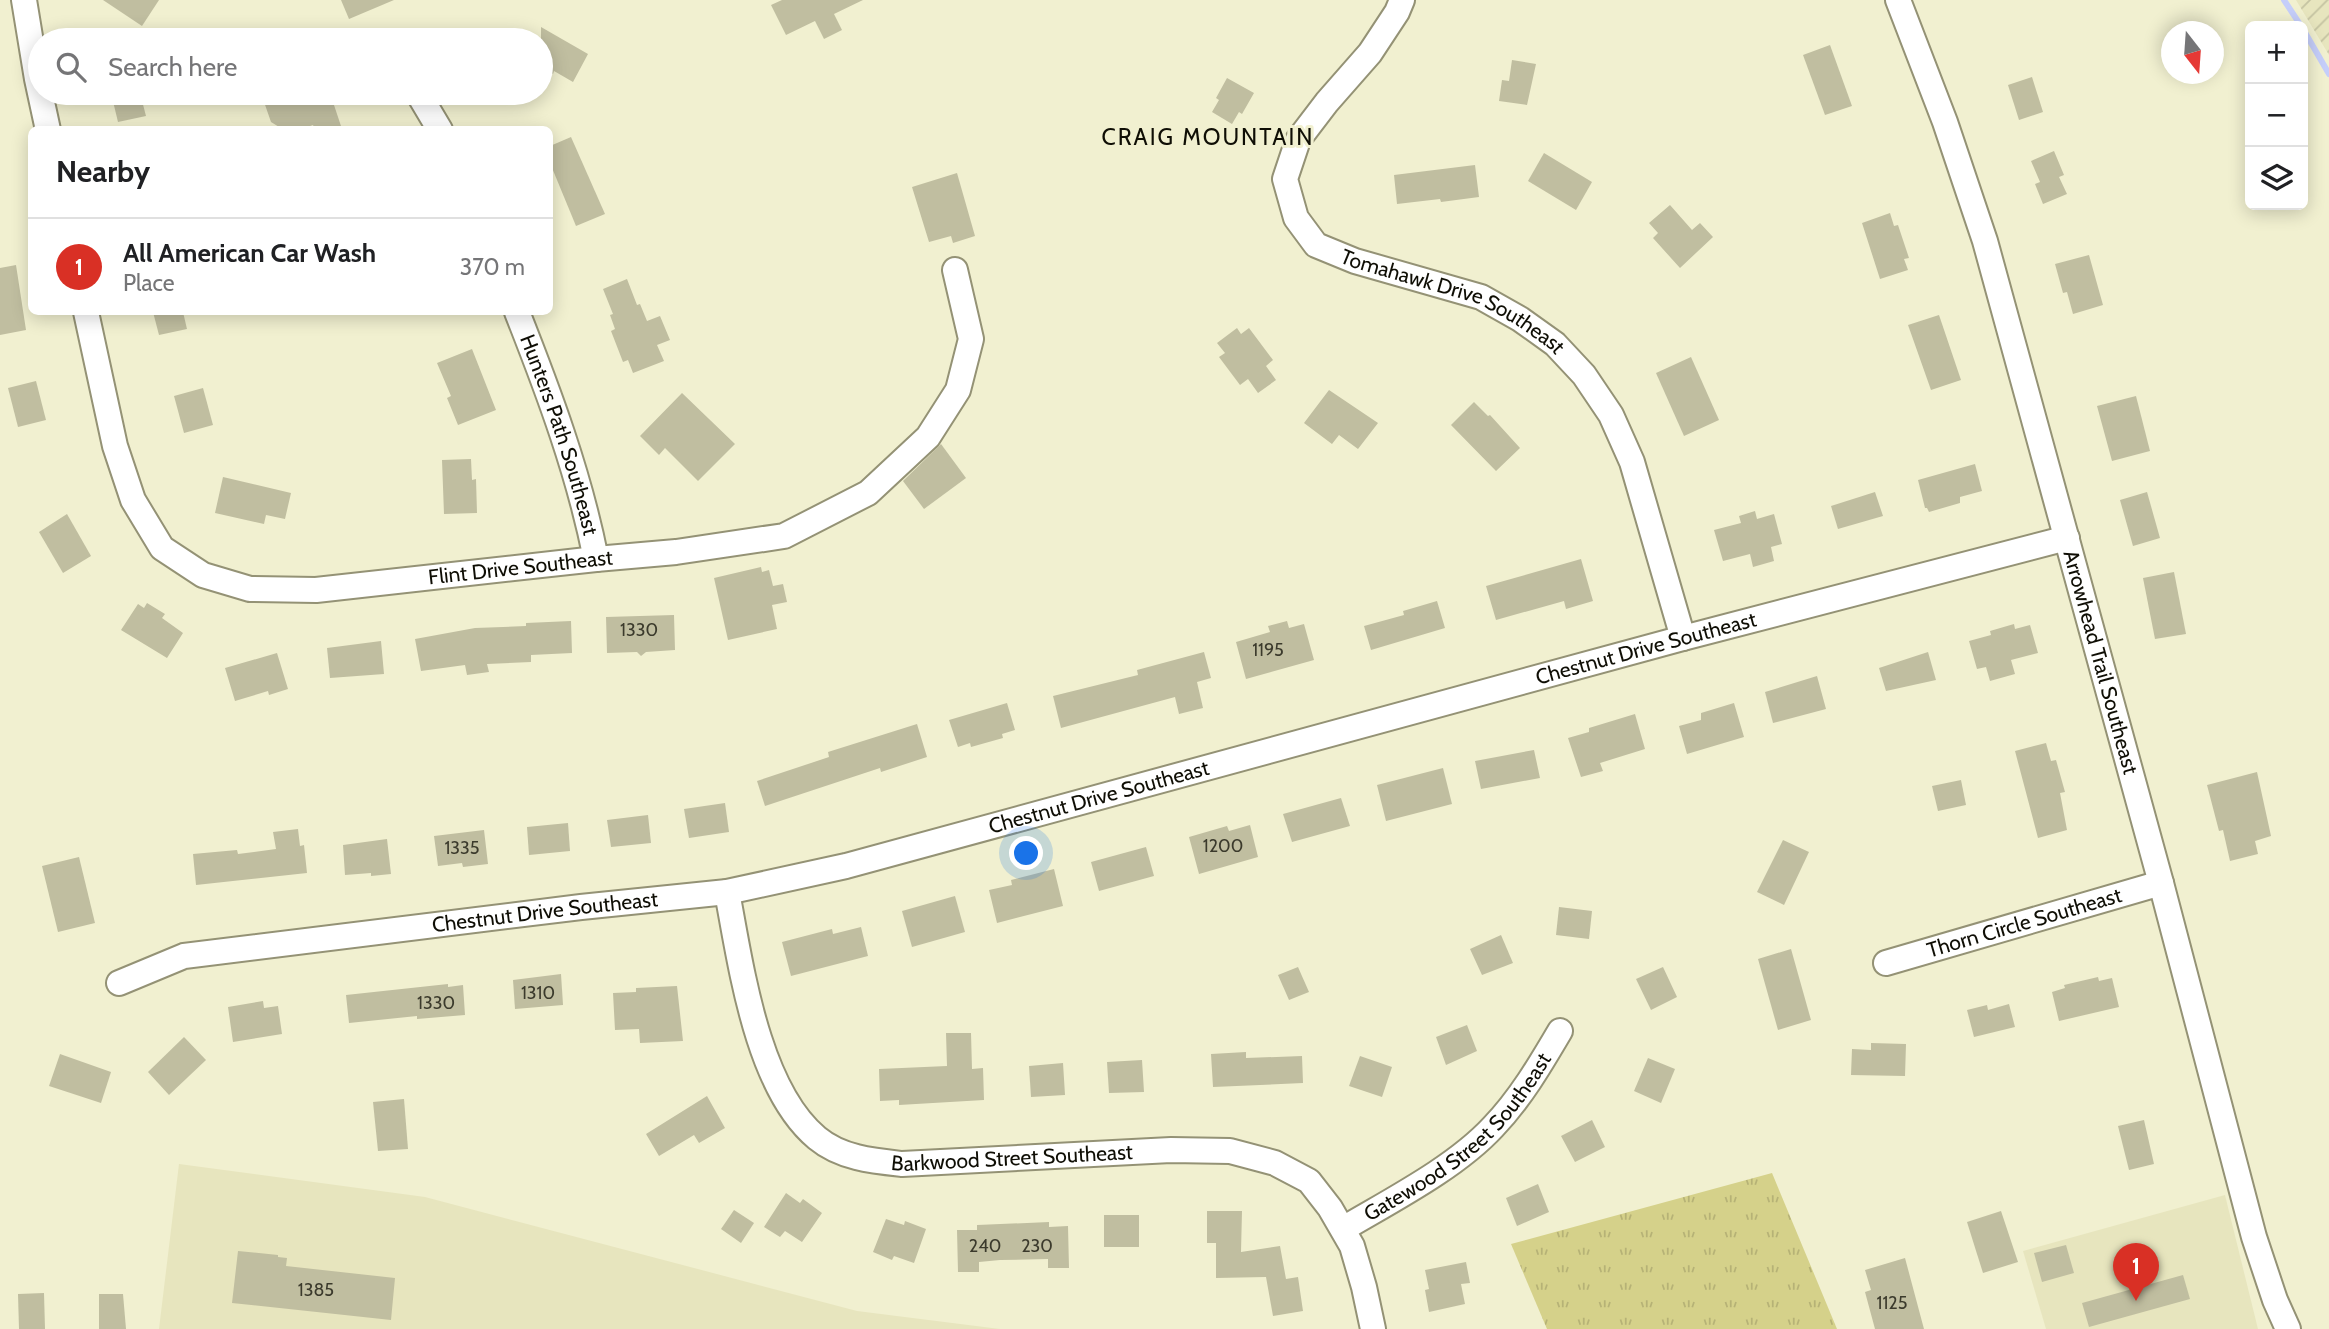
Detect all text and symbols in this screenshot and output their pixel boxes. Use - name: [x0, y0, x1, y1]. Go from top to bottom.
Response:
- north arrow: [2161, 21, 2224, 84]
- map controls: [2245, 21, 2308, 210]
- button: +: [2245, 21, 2308, 84]
- search box: [28, 28, 553, 105]
- icon: search: [52, 48, 90, 86]
- text: Search here: [108, 51, 237, 83]
- button: −: [2245, 84, 2308, 147]
- district label: CRAIG MOUNTAIN: [1101, 123, 1315, 151]
- button: layers: [2245, 147, 2308, 210]
- text: Nearby: [56, 153, 150, 190]
- text: All American Car Wash: [123, 237, 376, 269]
- street label: Tomahawk Drive Southeast: [1337, 243, 1570, 359]
- text: 1: [75, 253, 83, 281]
- text: 370 m: [460, 253, 525, 281]
- text: Place: [123, 269, 175, 297]
- street label: Hunters Path Southeast: [515, 331, 604, 537]
- street label: Flint Drive Southeast: [427, 545, 614, 589]
- street label: Arrowhead Trail Southeast: [2058, 547, 2144, 777]
- street label: Chestnut Drive Southeast: [1533, 606, 1759, 690]
- house number: 1330: [620, 619, 658, 641]
- house number: 1195: [1252, 639, 1284, 661]
- street label: Chestnut Drive Southeast: [986, 755, 1212, 839]
- house number: 1200: [1203, 835, 1243, 857]
- your location: [1009, 836, 1043, 870]
- house number: 1335: [444, 837, 480, 859]
- street label: Thorn Circle Southeast: [1924, 882, 2124, 962]
- street label: Chestnut Drive Southeast: [430, 886, 659, 937]
- house number: 1310: [521, 982, 555, 1004]
- house number: 1330: [417, 992, 455, 1014]
- street label: Gatewood Street Southeast: [1359, 1048, 1556, 1226]
- street label: Barkwood Street Southeast: [890, 1139, 1133, 1176]
- house number: 240: [969, 1235, 1001, 1257]
- house number: 230: [1021, 1235, 1053, 1257]
- pin: 1: [2113, 1243, 2159, 1301]
- house number: 1385: [298, 1279, 334, 1301]
- house number: 1125: [1877, 1292, 1907, 1314]

